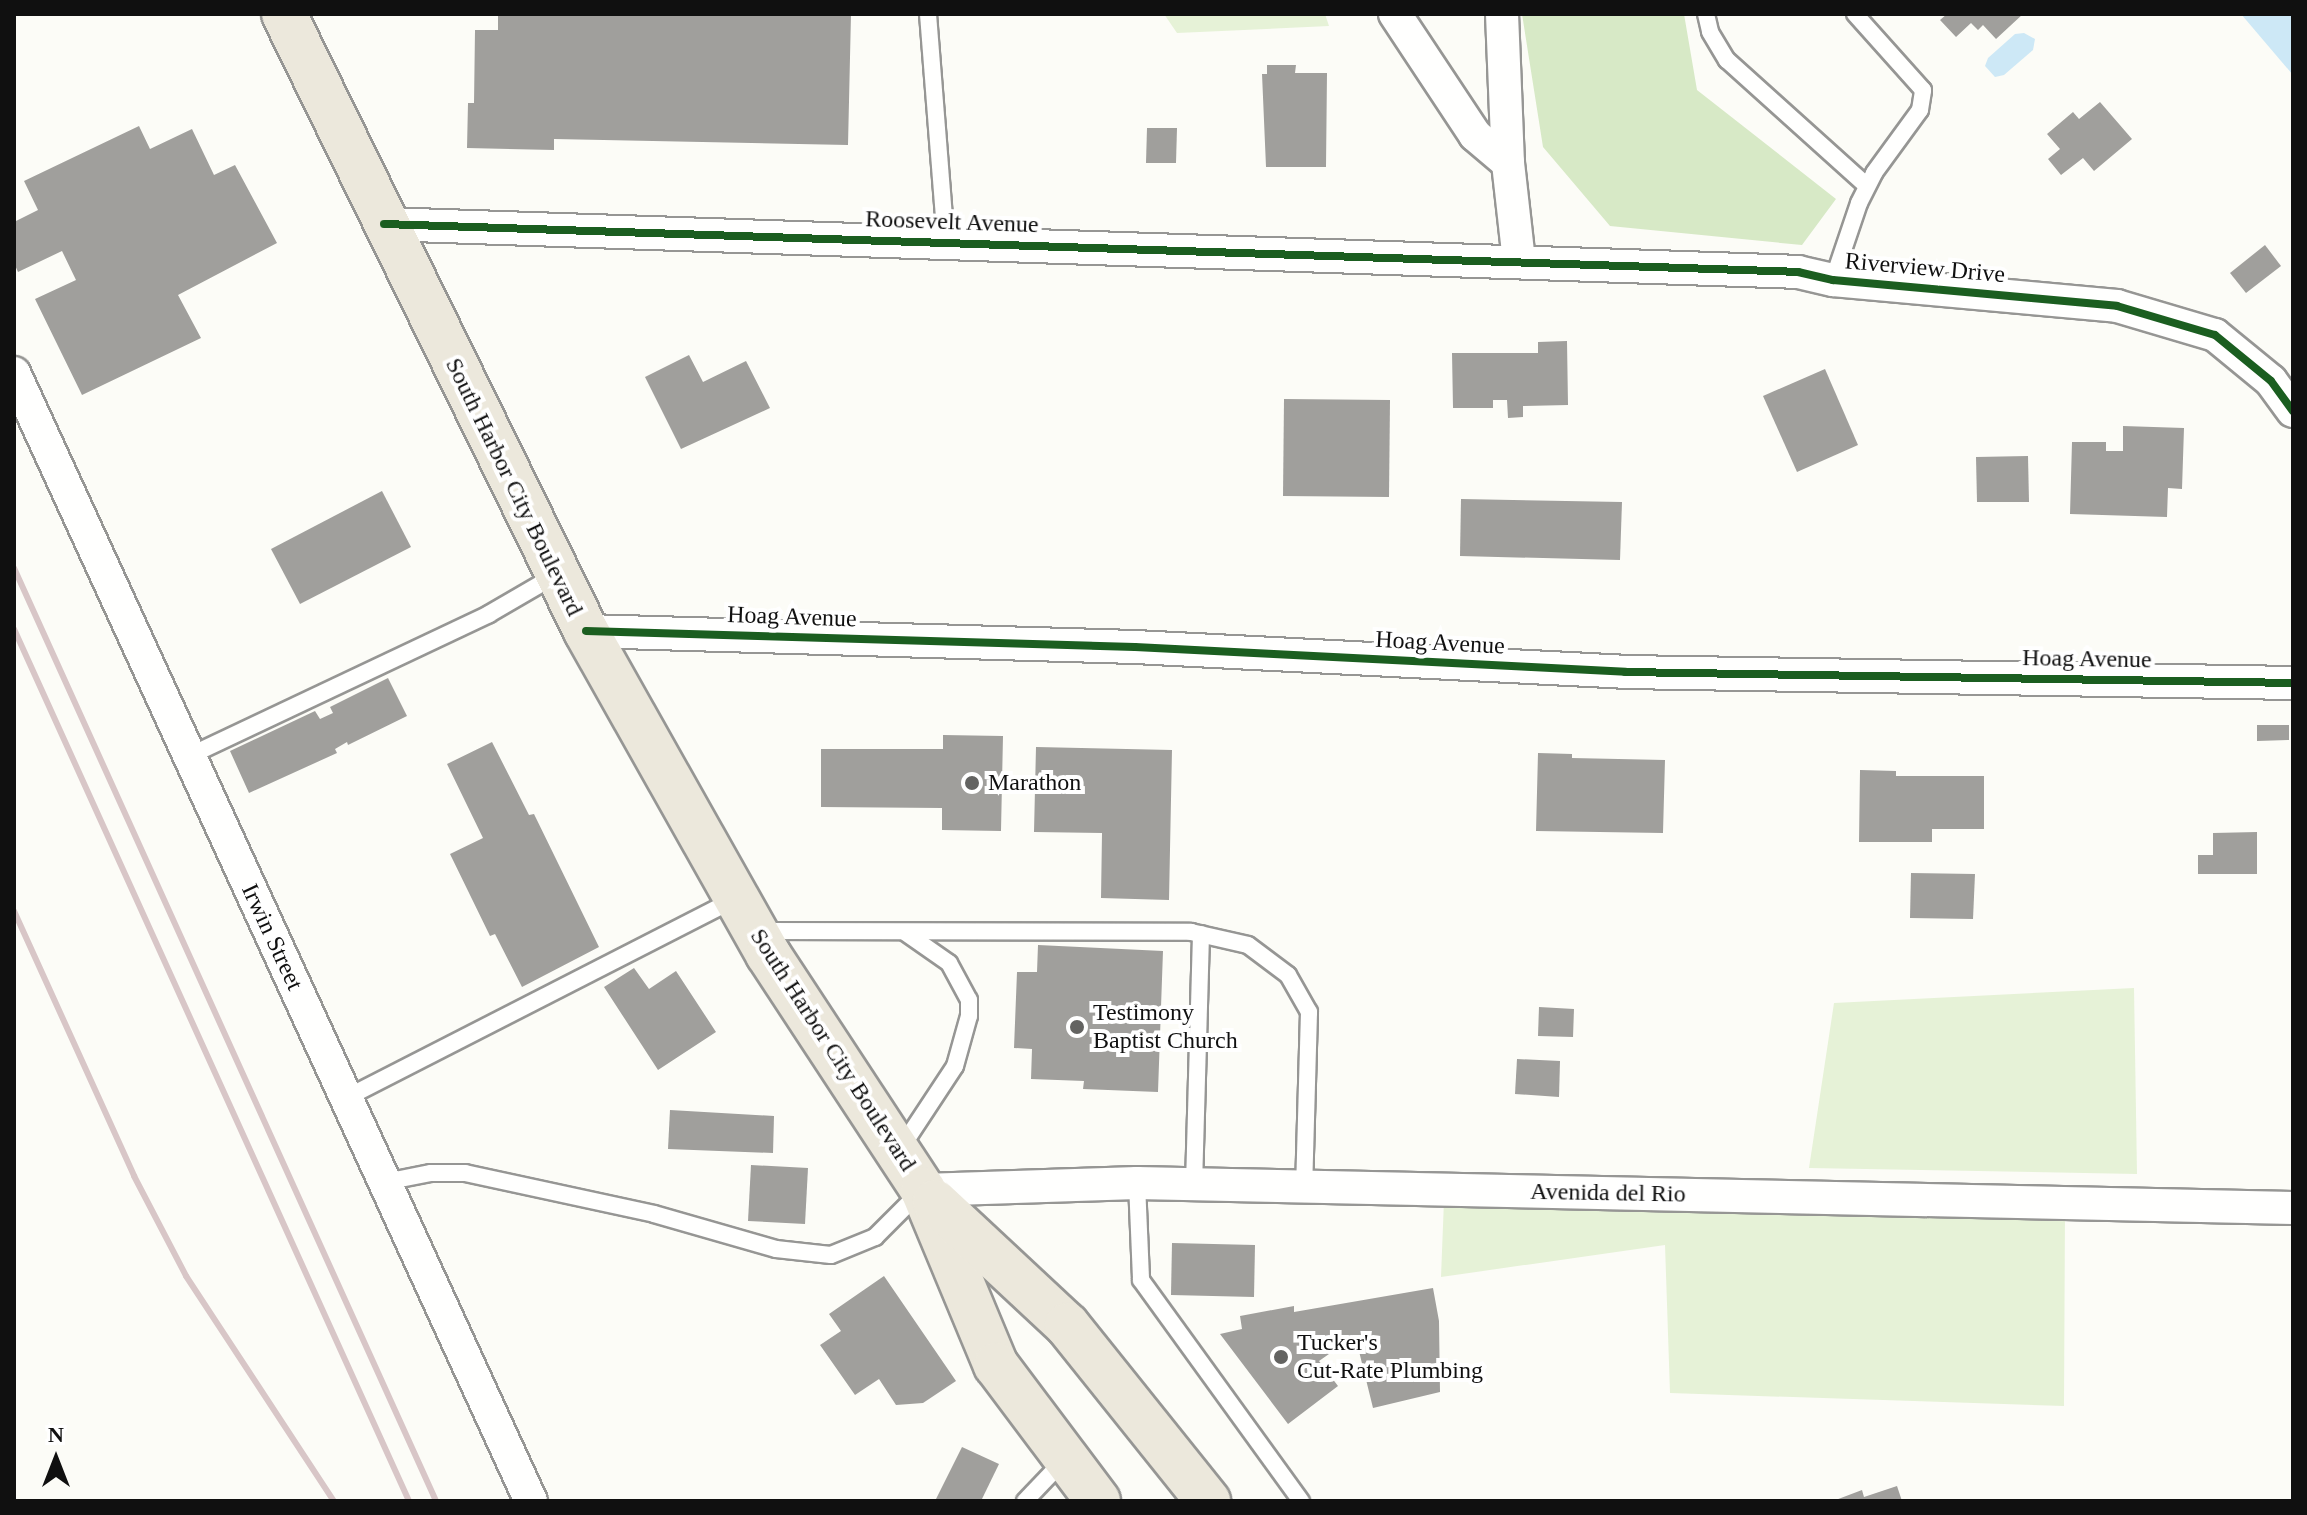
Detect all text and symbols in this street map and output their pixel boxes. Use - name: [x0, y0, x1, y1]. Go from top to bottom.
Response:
- street label: Roosevelt Avenue: [864, 205, 1040, 239]
- street label: Riverview Drive: [1844, 247, 2006, 289]
- street label: South Harbor City Boulevard: [439, 353, 589, 621]
- street label: Hoag Avenue: [726, 600, 858, 634]
- street label: Hoag Avenue: [1374, 625, 1506, 661]
- street label: Hoag Avenue: [2021, 643, 2153, 675]
- place label: Marathon: [988, 769, 1081, 797]
- marker: Marathon: [963, 774, 981, 792]
- street label: Irwin Street: [235, 879, 309, 995]
- street label: South Harbor City Boulevard: [744, 923, 922, 1177]
- place label: Testimony Baptist Church: [1093, 999, 1238, 1055]
- marker: Testimony Baptist Church: [1068, 1018, 1086, 1036]
- street label: Avenida del Rio: [1530, 1177, 1686, 1209]
- place label: Tucker's Cut-Rate Plumbing: [1297, 1329, 1483, 1385]
- marker: Tucker's Cut-Rate Plumbing: [1272, 1348, 1290, 1366]
- north arrow: [16, 1419, 96, 1499]
- text: N: [48, 1422, 64, 1447]

